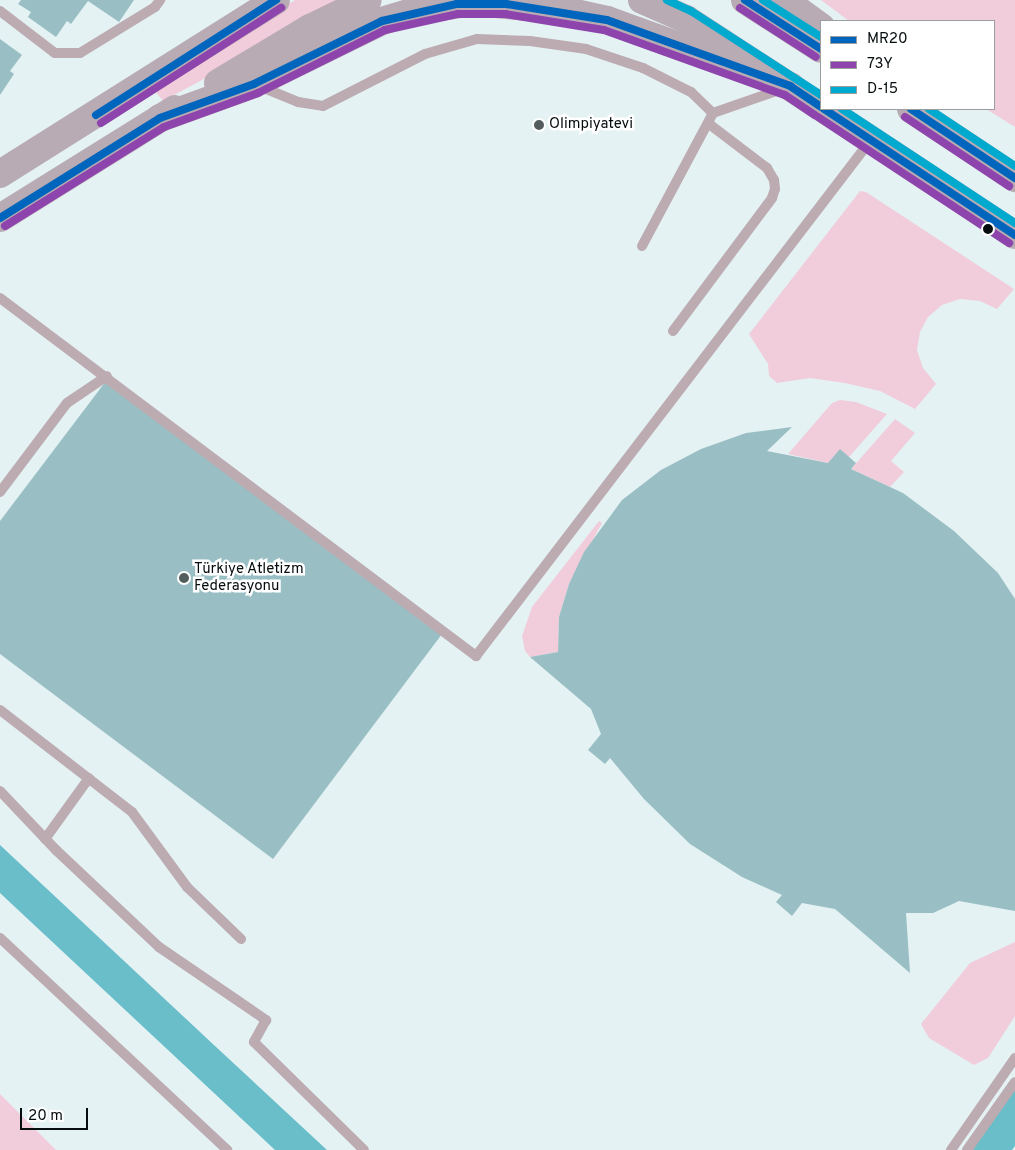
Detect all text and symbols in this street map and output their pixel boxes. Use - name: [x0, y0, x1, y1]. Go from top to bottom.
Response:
- legend: [820, 20, 995, 110]
- text: MR20: [867, 30, 908, 49]
- text: 73Y: [867, 55, 893, 74]
- text: D-15: [867, 80, 898, 99]
- place label: Olimpiyatevi: [549, 116, 633, 134]
- marker: Olimpiyatevi: [533, 119, 545, 131]
- unlabelled marker: [983, 224, 993, 234]
- place label: Türkiye Atletizm Federasyonu: [194, 560, 304, 595]
- marker: Türkiye Atletizm Federasyonu: [178, 572, 190, 584]
- scale bar: [22, 1098, 90, 1130]
- text: 20 m: [28, 1107, 63, 1126]

